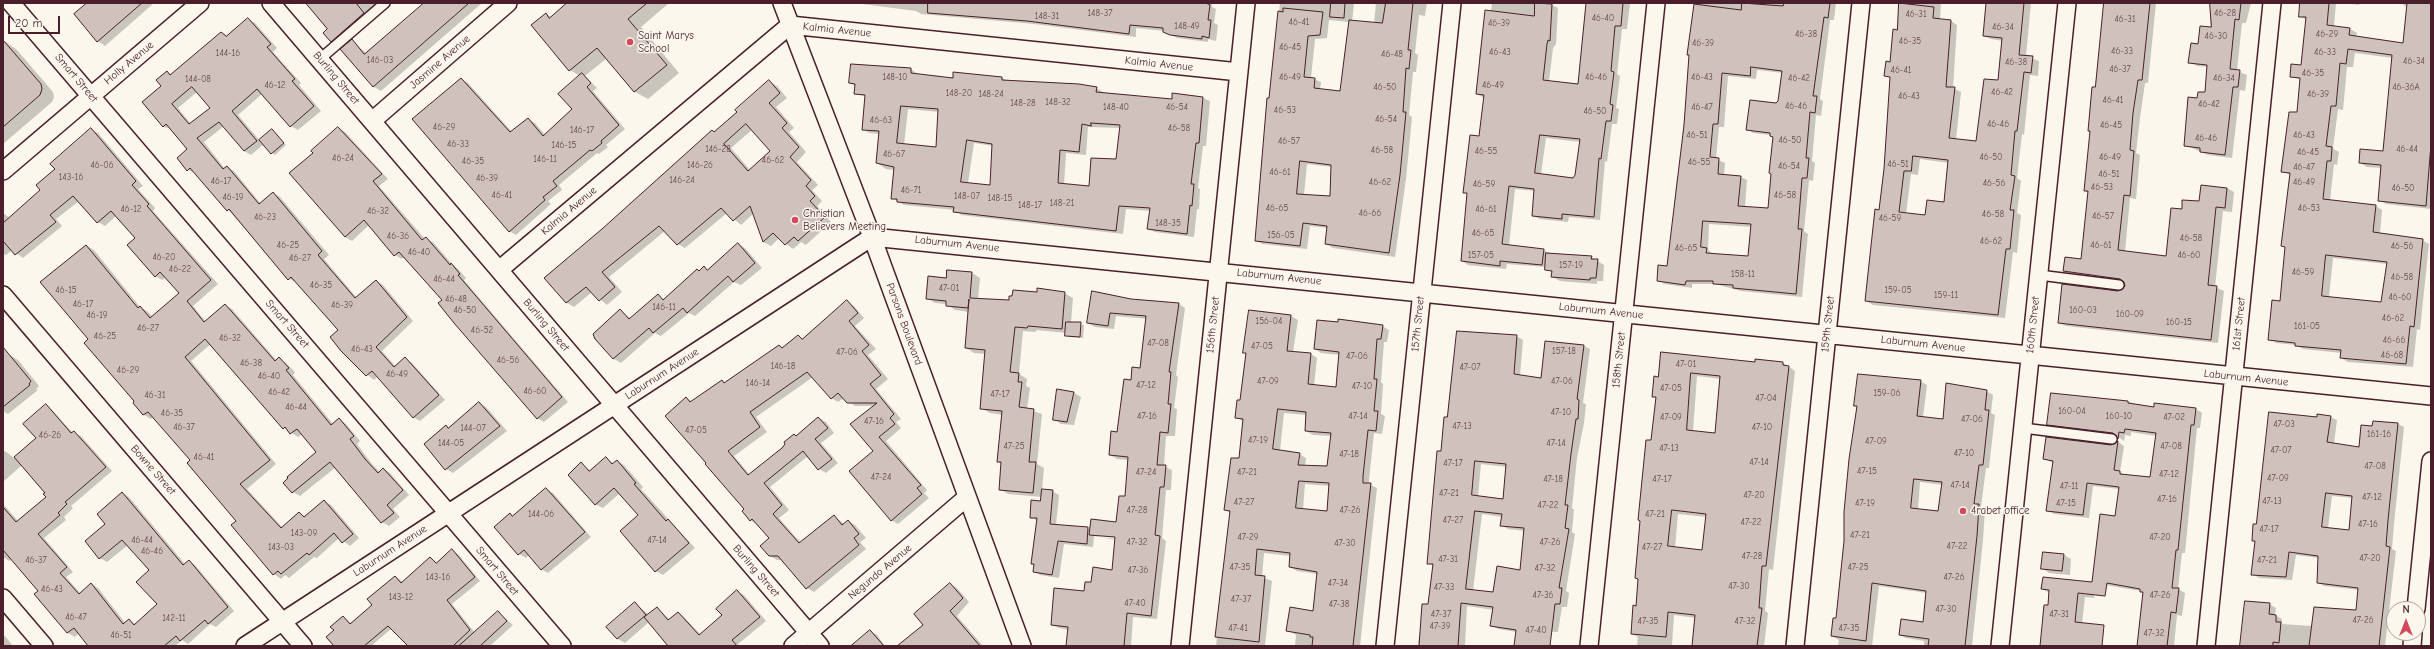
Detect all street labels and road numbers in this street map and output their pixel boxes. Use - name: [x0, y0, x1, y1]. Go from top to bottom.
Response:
- street label: Kalmia Avenue: [802, 20, 872, 40]
- street label: Jasmine Avenue: [407, 32, 473, 92]
- street label: Holly Avenue: [102, 38, 156, 88]
- street label: Burling Street: [310, 49, 362, 107]
- street label: Smart Street: [52, 51, 100, 105]
- street label: Kalmia Avenue: [1124, 54, 1194, 74]
- street label: Kalmia Avenue: [538, 184, 600, 238]
- street label: Laburnum Avenue: [914, 233, 1000, 255]
- street label: Laburnum Avenue: [1236, 266, 1322, 288]
- street label: Parsons Boulevard: [883, 281, 925, 367]
- street label: 159th Street: [1818, 295, 1838, 353]
- street label: Burling Street: [520, 296, 572, 354]
- street label: 156th Street: [1203, 296, 1223, 354]
- street label: 157th Street: [1409, 296, 1427, 352]
- street label: 160th Street: [2023, 296, 2043, 354]
- street label: Smart Street: [262, 297, 312, 351]
- street label: 161st Street: [2230, 297, 2248, 351]
- street label: Laburnum Avenue: [1558, 300, 1644, 322]
- street label: 158th Street: [1609, 331, 1629, 389]
- street label: Laburnum Avenue: [1880, 333, 1966, 355]
- street label: Laburnum Avenue: [623, 345, 701, 403]
- street label: Laburnum Avenue: [2203, 367, 2289, 389]
- street label: Bowne Street: [128, 442, 178, 498]
- street label: Laburnum Avenue: [351, 522, 429, 580]
- street label: Burling Street: [730, 542, 782, 600]
- street label: Negundo Avenue: [845, 542, 915, 602]
- street label: Smart Street: [473, 544, 521, 598]

